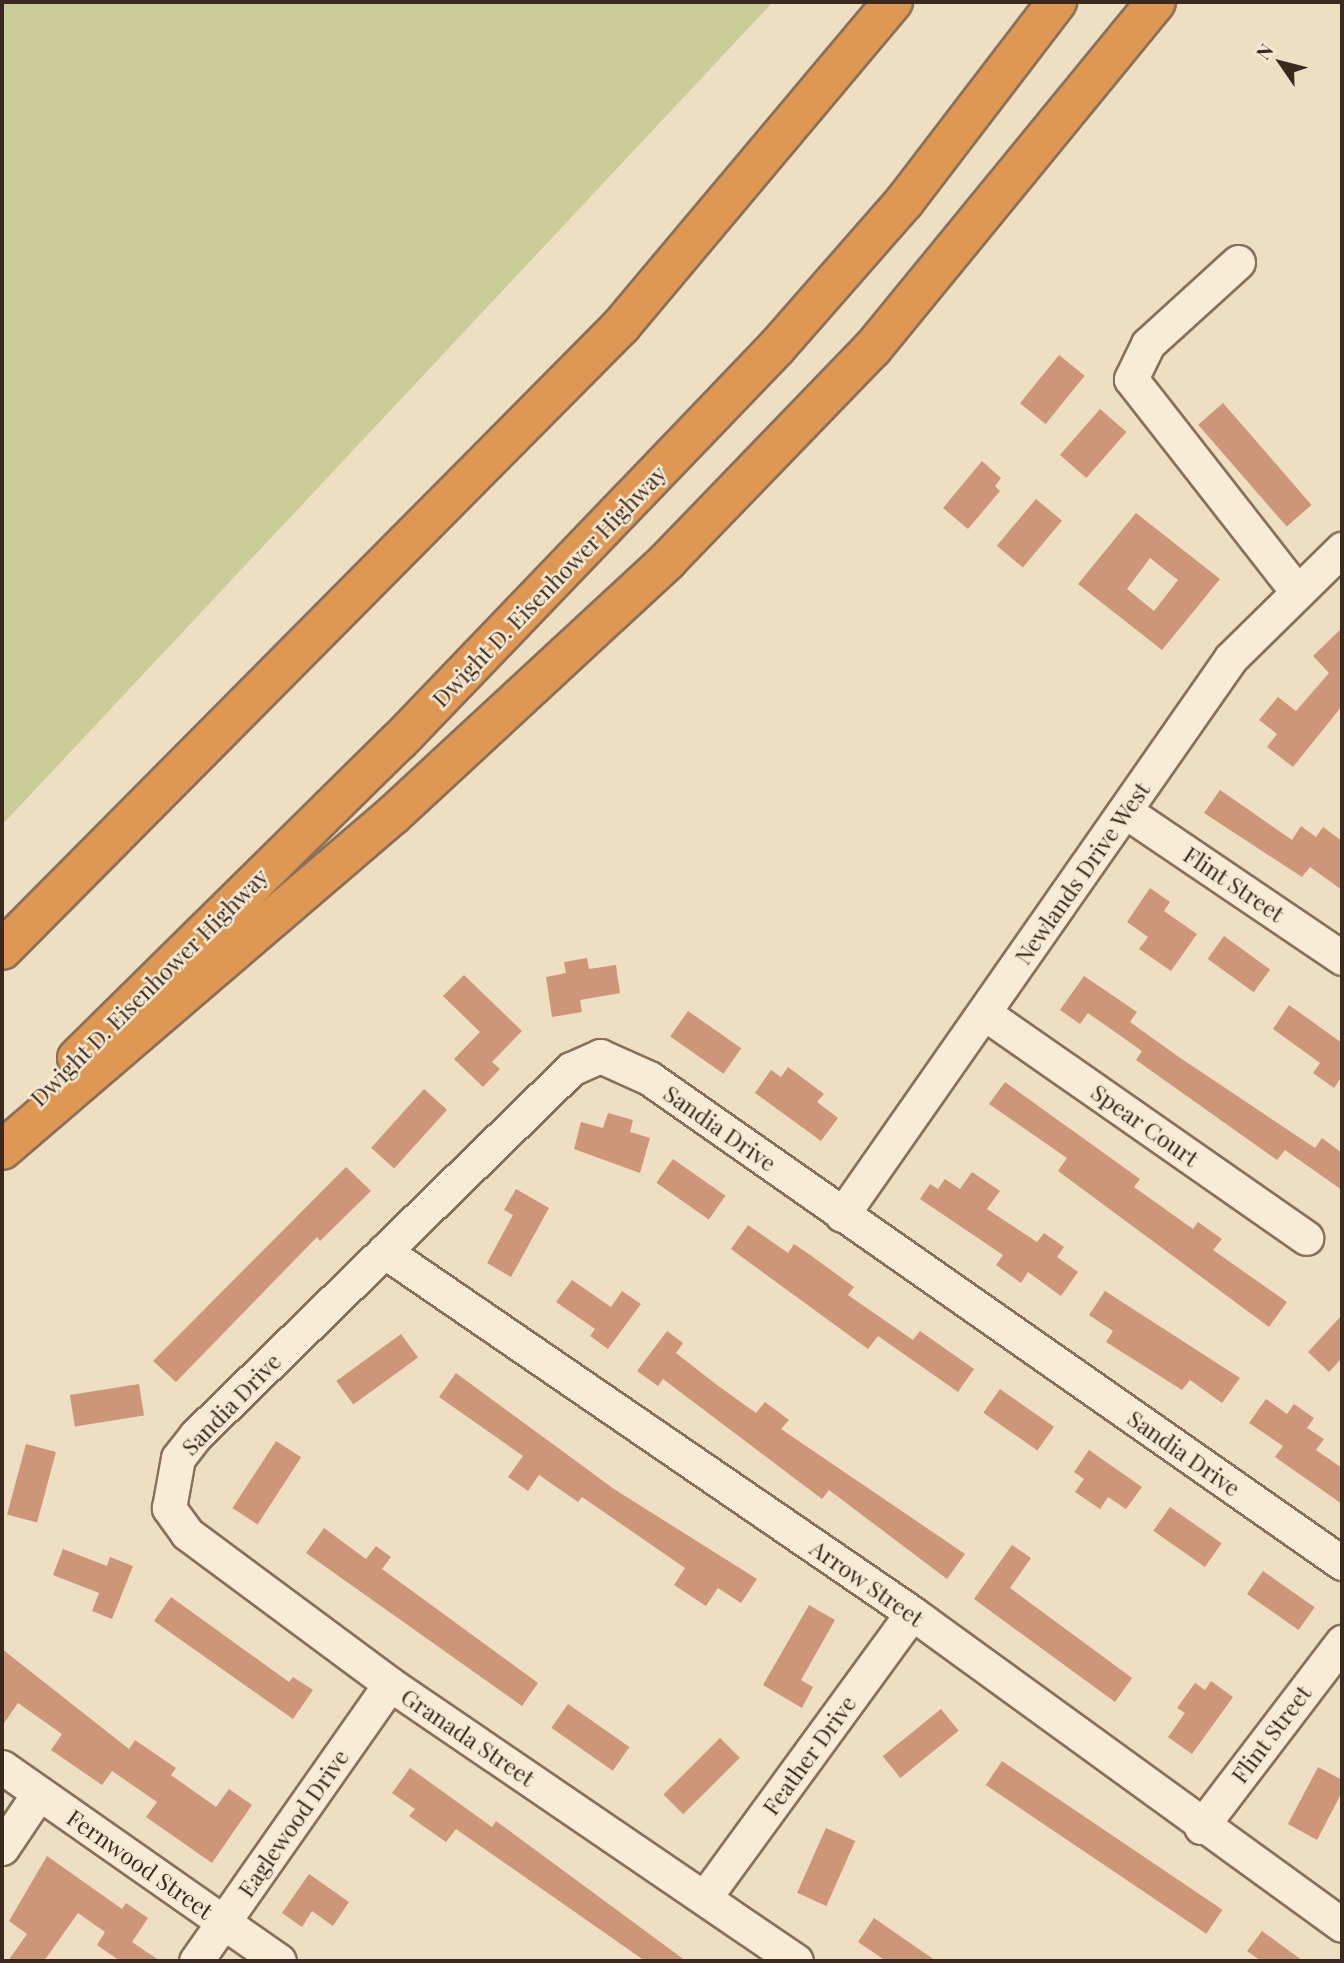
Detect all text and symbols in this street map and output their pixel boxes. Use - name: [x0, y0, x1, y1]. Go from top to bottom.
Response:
- north arrow: [1246, 28, 1316, 98]
- text: N: [1249, 38, 1278, 64]
- street label: Dwight D. Eisenhower Highway: [426, 459, 672, 713]
- street label: Newlands Drive West: [1008, 776, 1156, 970]
- street label: Flint Street: [1178, 840, 1290, 928]
- street label: Dwight D. Eisenhower Highway: [24, 862, 274, 1112]
- street label: Spear Court: [1086, 1078, 1204, 1172]
- street label: Sandia Drive: [658, 1079, 782, 1177]
- street label: Sandia Drive: [176, 1347, 286, 1461]
- street label: Sandia Drive: [1122, 1404, 1246, 1502]
- street label: Arrow Street: [805, 1534, 929, 1632]
- street label: Flint Street: [1225, 1680, 1317, 1788]
- street label: Granada Street: [396, 1682, 540, 1792]
- street label: Feather Drive: [756, 1690, 862, 1820]
- street label: Eaglewood Drive: [232, 1744, 354, 1902]
- street label: Fernwood Street: [62, 1804, 218, 1924]

